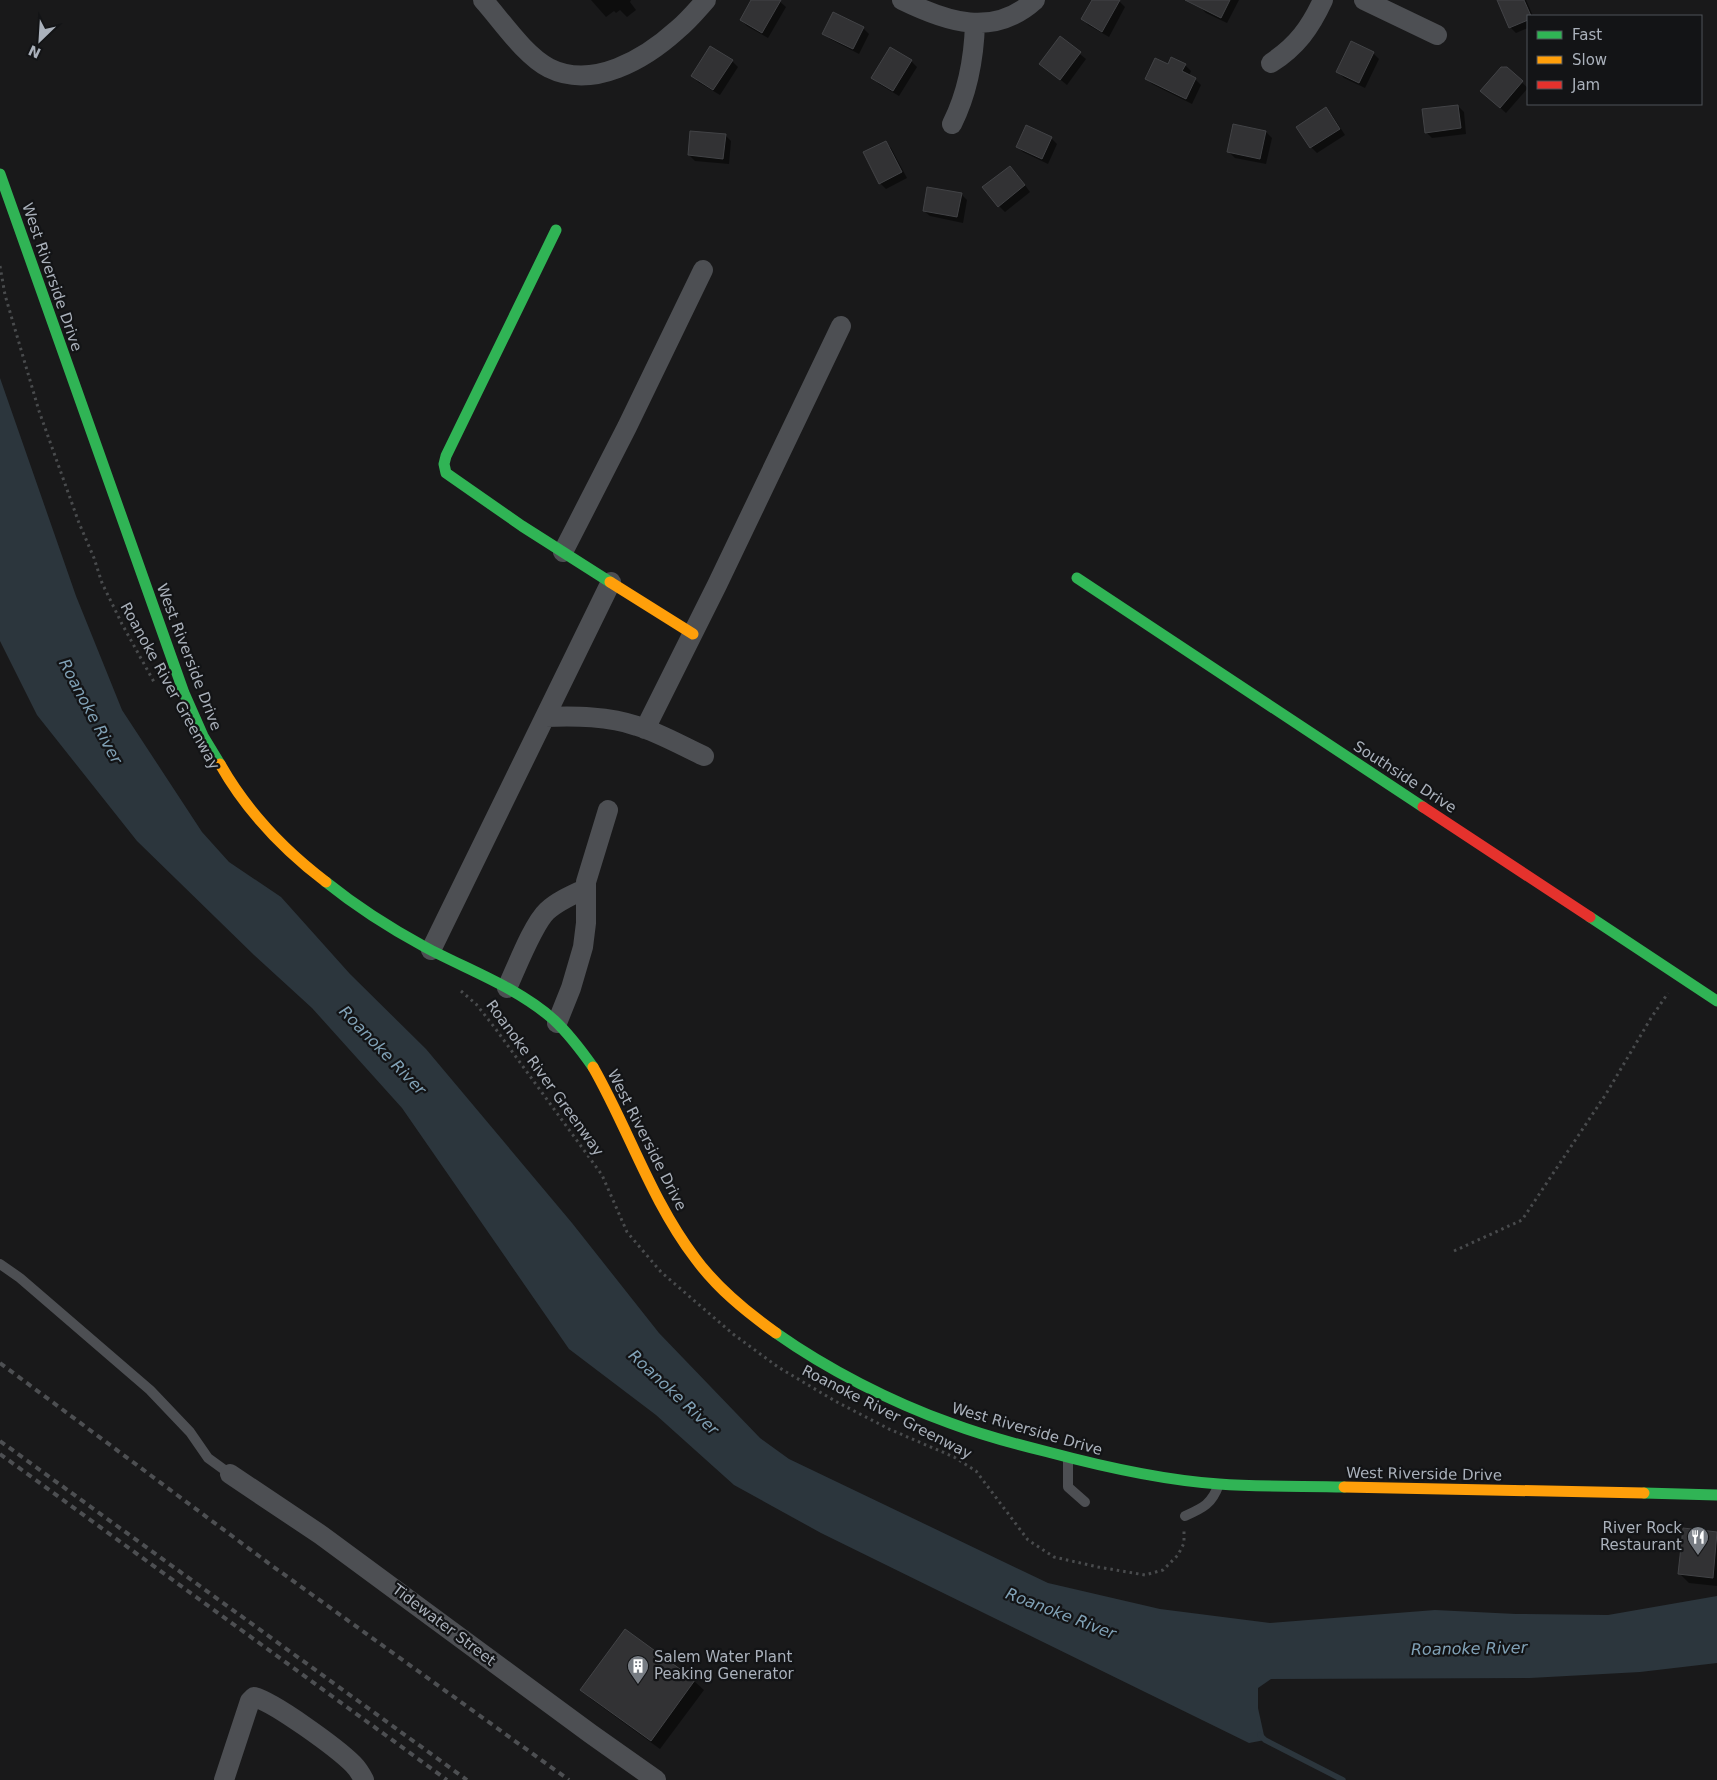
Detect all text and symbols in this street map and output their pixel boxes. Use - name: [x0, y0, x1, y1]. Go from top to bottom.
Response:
- north arrow: [15, 15, 65, 65]
- legend: [1527, 15, 1702, 105]
- text: Fast: [1572, 26, 1602, 44]
- text: N: [26, 42, 43, 62]
- text: Slow: [1572, 51, 1607, 69]
- text: Jam: [1571, 76, 1600, 94]
- street label: West Riverside Drive: [18, 200, 86, 354]
- street label: West Riverside Drive: [153, 581, 225, 733]
- street label: Roanoke River Greenway: [116, 599, 224, 773]
- water label: Roanoke River: [55, 655, 127, 768]
- street label: Southside Drive: [1350, 737, 1460, 817]
- street label: Roanoke River Greenway: [482, 997, 608, 1160]
- water label: Roanoke River: [335, 1002, 431, 1100]
- street label: West Riverside Drive: [604, 1066, 690, 1214]
- water label: Roanoke River: [625, 1346, 724, 1440]
- street label: Roanoke River Greenway: [799, 1361, 975, 1463]
- street label: West Riverside Drive: [950, 1399, 1104, 1459]
- street label: West Riverside Drive: [1346, 1464, 1502, 1484]
- place label: River Rock Restaurant: [1600, 1519, 1682, 1554]
- restaurant icon: River Rock Restaurant: [1686, 1525, 1710, 1556]
- street label: Tidewater Street: [388, 1580, 499, 1670]
- water label: Roanoke River: [1003, 1584, 1120, 1644]
- water label: Roanoke River: [1411, 1638, 1529, 1659]
- place label: Salem Water Plant Peaking Generator: [654, 1648, 795, 1683]
- building icon: Salem Water Plant Peaking Generator: [626, 1654, 650, 1685]

